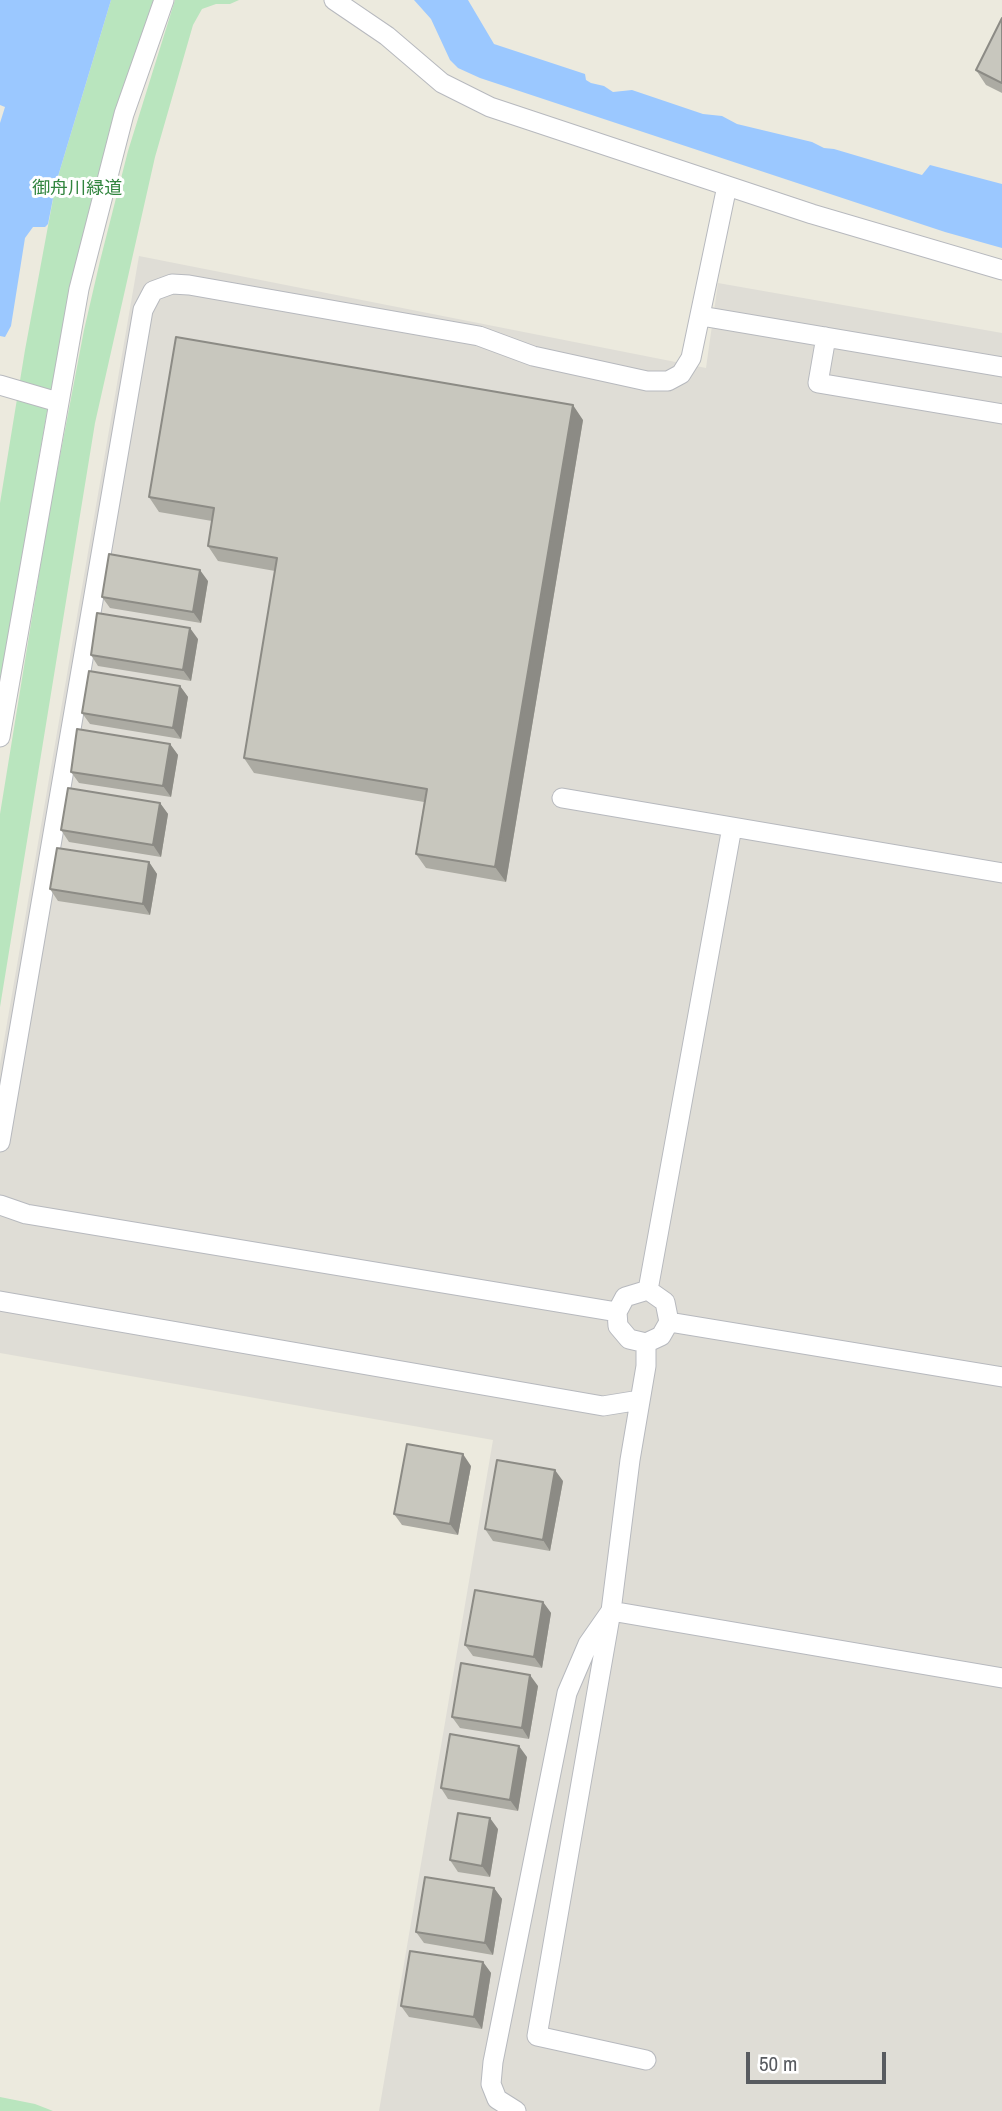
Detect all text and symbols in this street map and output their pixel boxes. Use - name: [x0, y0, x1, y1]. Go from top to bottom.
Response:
- park label: 御舟川緑道: [32, 178, 122, 200]
- scale bar: [750, 2038, 890, 2082]
- text: 50 m: [759, 2049, 797, 2078]

